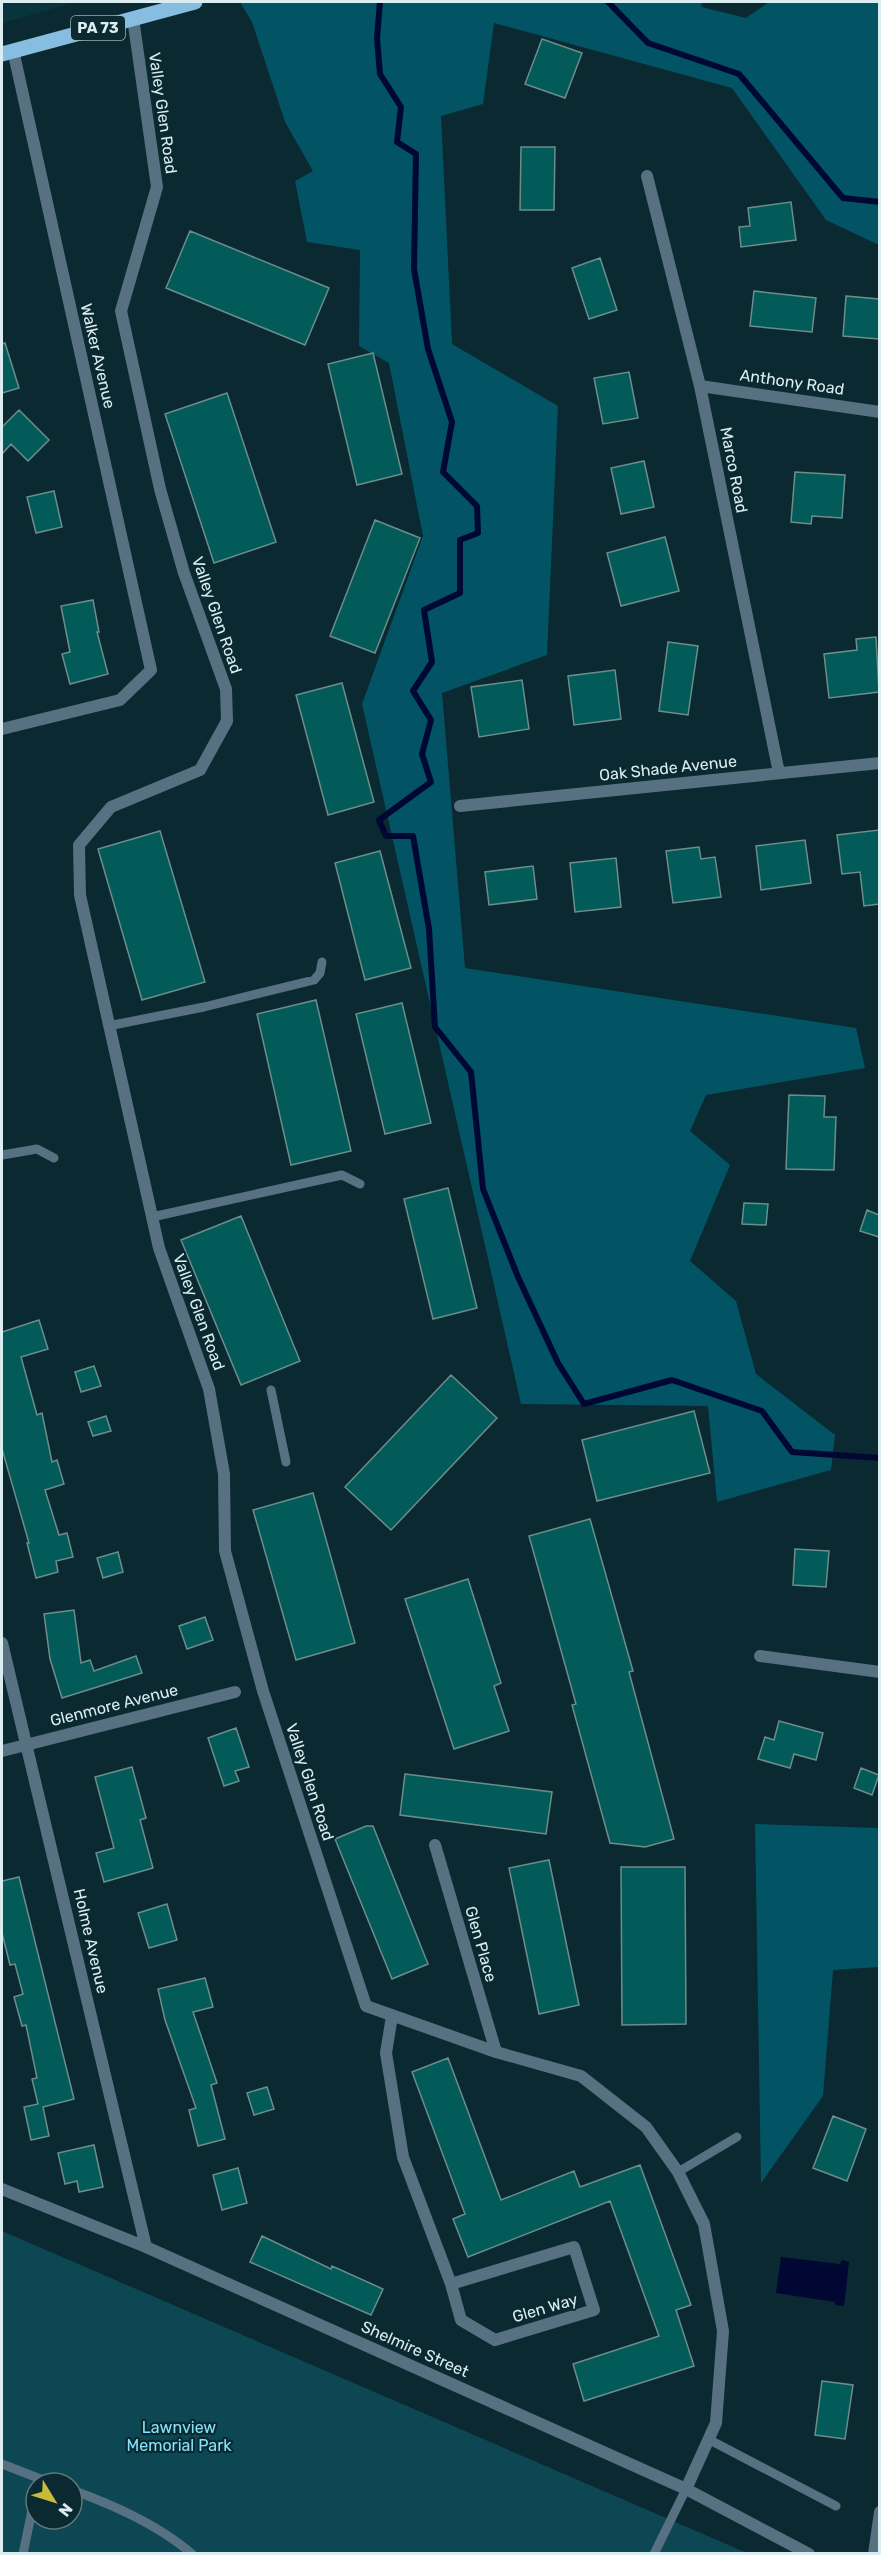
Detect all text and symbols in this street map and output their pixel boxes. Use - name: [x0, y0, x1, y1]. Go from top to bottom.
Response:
- road number: PA 73: [71, 16, 125, 40]
- street label: Valley Glen Road: [145, 51, 181, 175]
- street label: Walker Avenue: [77, 302, 119, 410]
- street label: Anthony Road: [739, 365, 845, 399]
- street label: Marco Road: [716, 425, 752, 515]
- street label: Valley Glen Road: [188, 554, 246, 676]
- street label: Oak Shade Avenue: [598, 751, 738, 785]
- street label: Valley Glen Road: [169, 1251, 229, 1373]
- street label: Glenmore Avenue: [48, 1680, 180, 1730]
- street label: Valley Glen Road: [282, 1721, 338, 1843]
- street label: Holme Avenue: [70, 1887, 112, 1995]
- street label: Glen Place: [461, 1904, 501, 1984]
- street label: Glen Way: [510, 2290, 580, 2326]
- street label: Shelmire Street: [358, 2317, 472, 2381]
- park label: Lawnview Memorial Park: [127, 2418, 232, 2455]
- north arrow: [24, 2471, 84, 2531]
- text: N: [54, 2500, 76, 2520]

